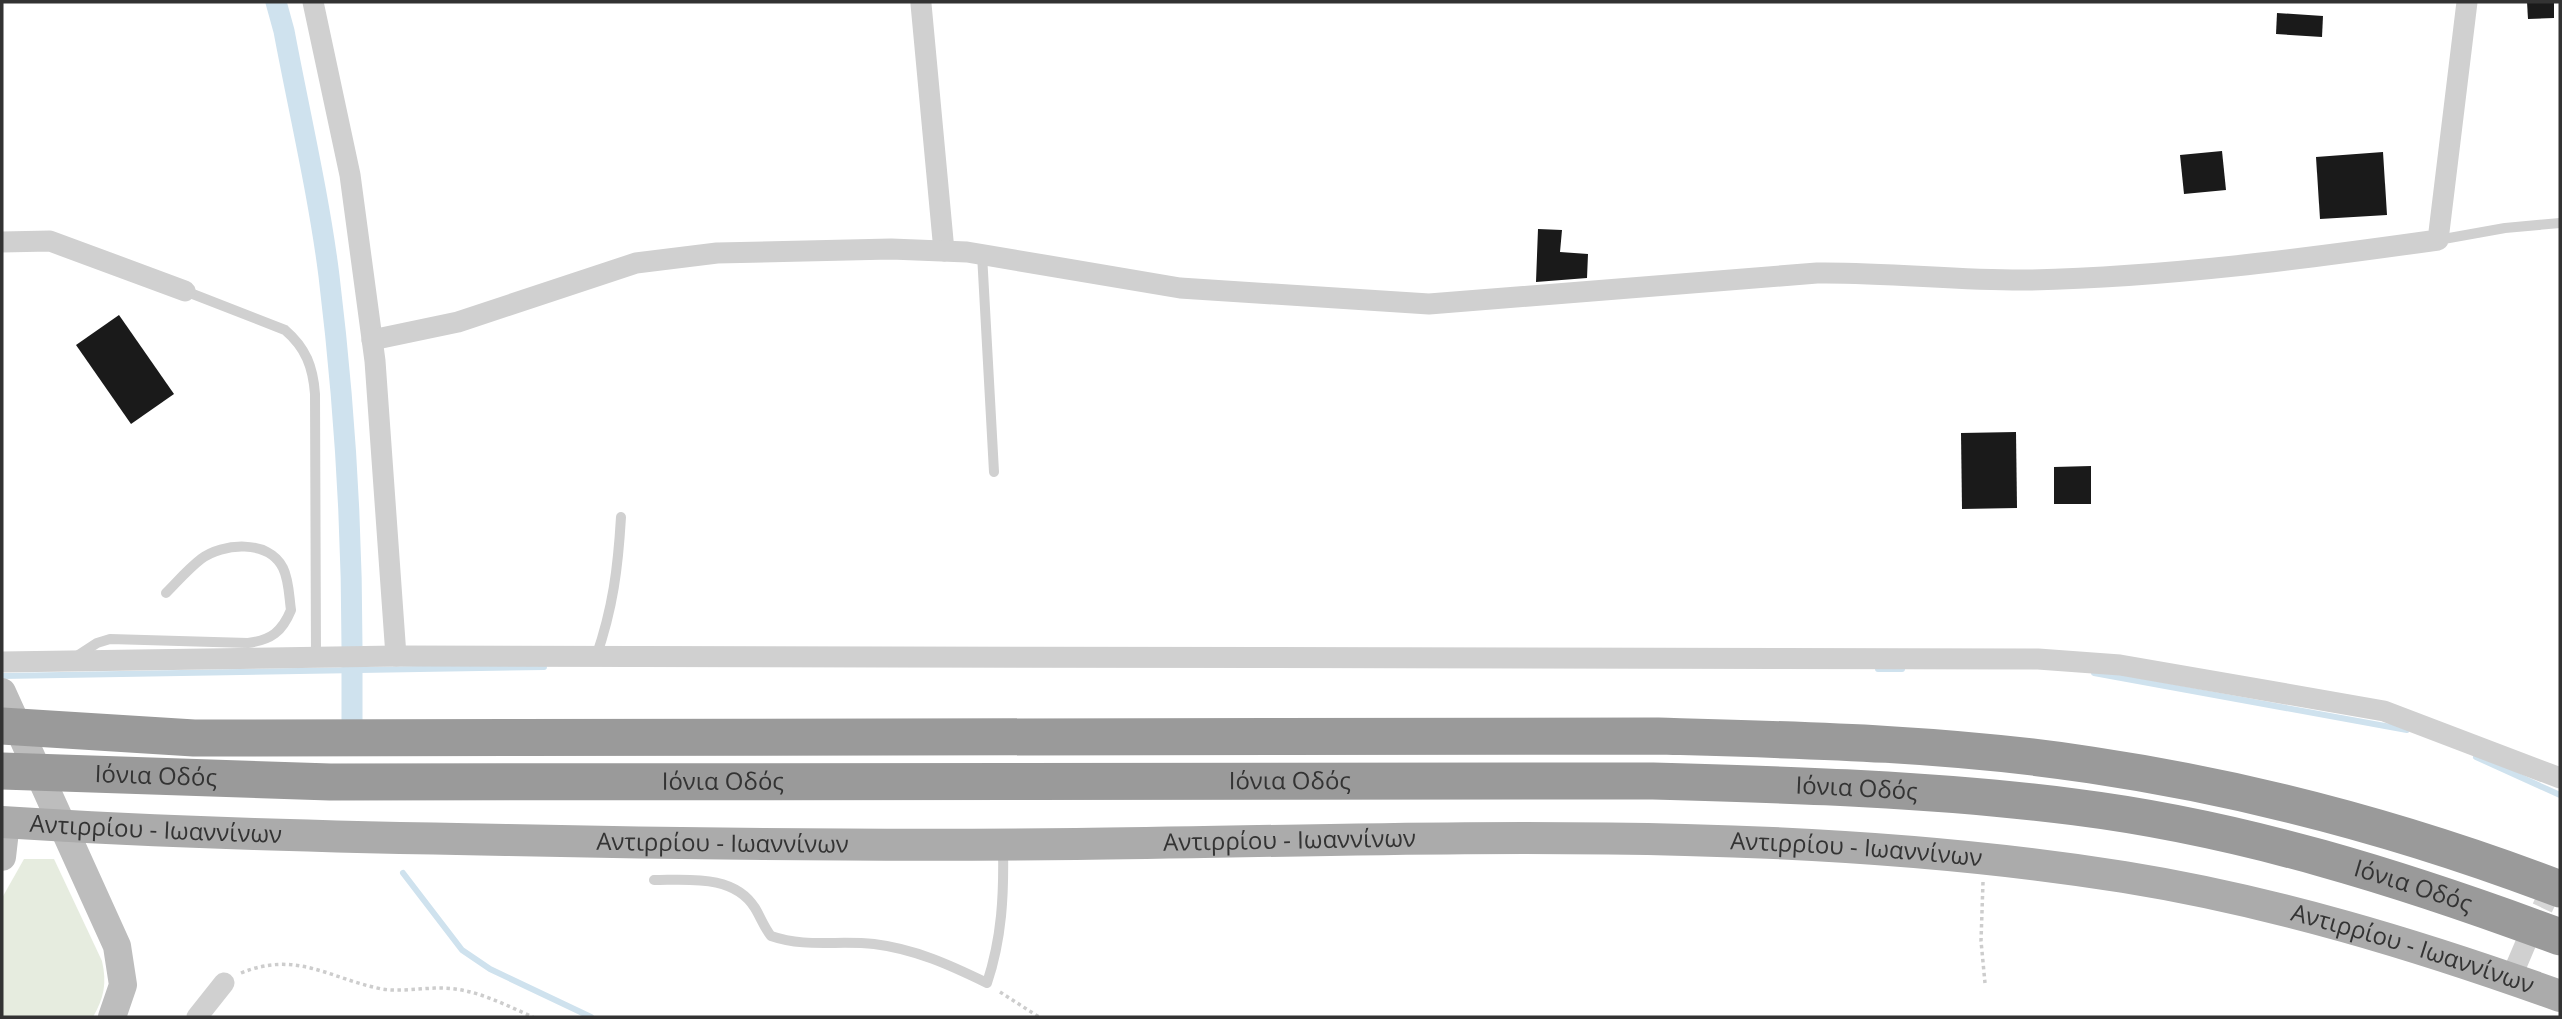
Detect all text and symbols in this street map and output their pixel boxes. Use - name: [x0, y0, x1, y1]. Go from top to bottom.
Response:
- street label: Ιόνια Οδός: [94, 756, 218, 793]
- street label: Ιόνια Οδός: [1229, 763, 1351, 796]
- street label: Ιόνια Οδός: [662, 764, 784, 797]
- street label: Ιόνια Οδός: [1795, 768, 1919, 807]
- street label: Αντιρρίου - Ιωαννίνων: [29, 806, 283, 850]
- street label: Αντιρρίου - Ιωαννίνων: [1163, 821, 1416, 858]
- street label: Αντιρρίου - Ιωαννίνων: [1730, 823, 1984, 873]
- street label: Αντιρρίου - Ιωαννίνων: [596, 824, 849, 860]
- street label: Ιόνια Οδός: [2351, 850, 2477, 919]
- street label: Αντιρρίου - Ιωαννίνων: [2288, 895, 2539, 1001]

